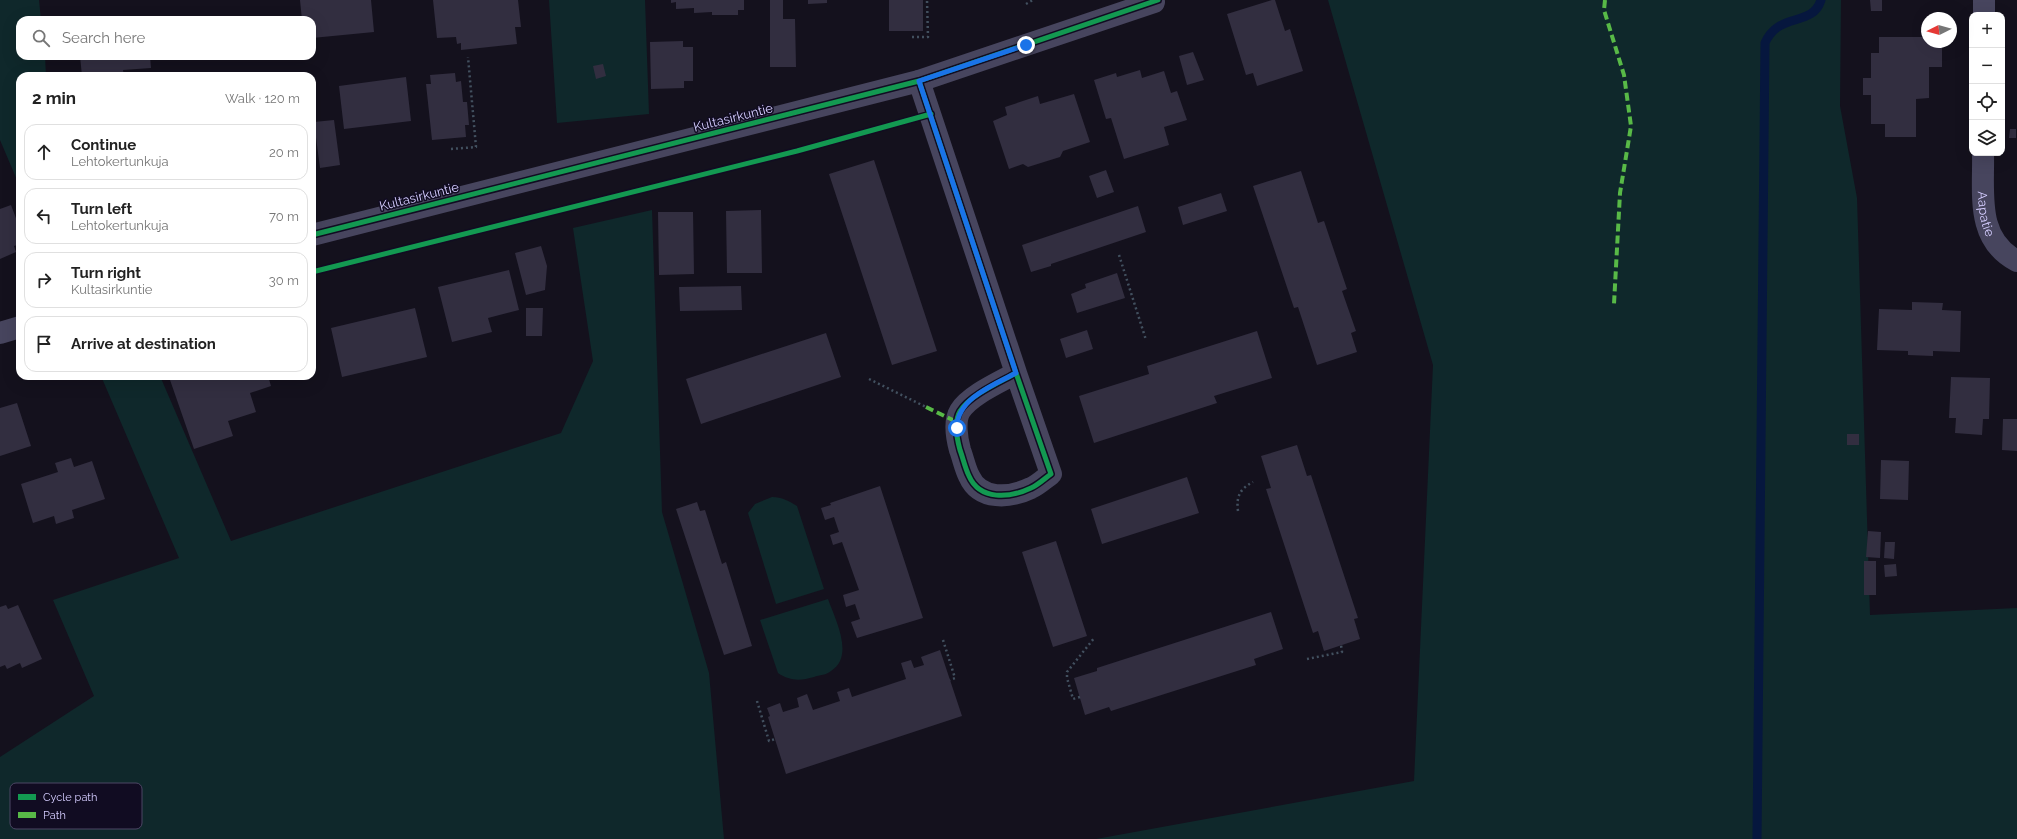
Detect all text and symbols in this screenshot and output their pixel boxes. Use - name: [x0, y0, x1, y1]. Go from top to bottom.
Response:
- north arrow: [1921, 12, 1957, 48]
- map controls: [1969, 12, 2005, 156]
- button: +: [1969, 12, 2005, 48]
- search box: [16, 16, 316, 60]
- icon: search: [30, 27, 52, 49]
- text: Search here: [62, 29, 145, 47]
- route end: [1017, 36, 1035, 54]
- button: −: [1969, 48, 2005, 84]
- button: locate: [1969, 84, 2005, 120]
- text: 2 min: [32, 88, 76, 108]
- text: Walk · 120 m: [225, 91, 300, 106]
- street label: Kultasirkuntie: [692, 100, 775, 135]
- button: layers: [1969, 120, 2005, 156]
- text: Continue: [71, 136, 136, 154]
- icon: ahead: [33, 141, 55, 163]
- text: 20 m: [269, 145, 299, 160]
- text: Lehtokertunkuja: [71, 154, 169, 169]
- street label: Kultasirkuntie: [378, 179, 461, 214]
- street label: Aapatie: [1975, 191, 1998, 239]
- text: Turn left: [71, 200, 132, 218]
- icon: left: [33, 205, 55, 227]
- text: 70 m: [269, 209, 299, 224]
- text: Lehtokertunkuja: [71, 218, 169, 233]
- text: Turn right: [71, 264, 141, 282]
- icon: right: [33, 269, 55, 291]
- text: 30 m: [269, 273, 299, 288]
- text: Kultasirkuntie: [71, 282, 152, 297]
- icon: arrive: [33, 333, 55, 355]
- text: Arrive at destination: [71, 335, 216, 353]
- route start: [948, 419, 966, 437]
- legend: [10, 783, 142, 829]
- text: Cycle path: [43, 791, 97, 804]
- text: Path: [43, 809, 66, 822]

